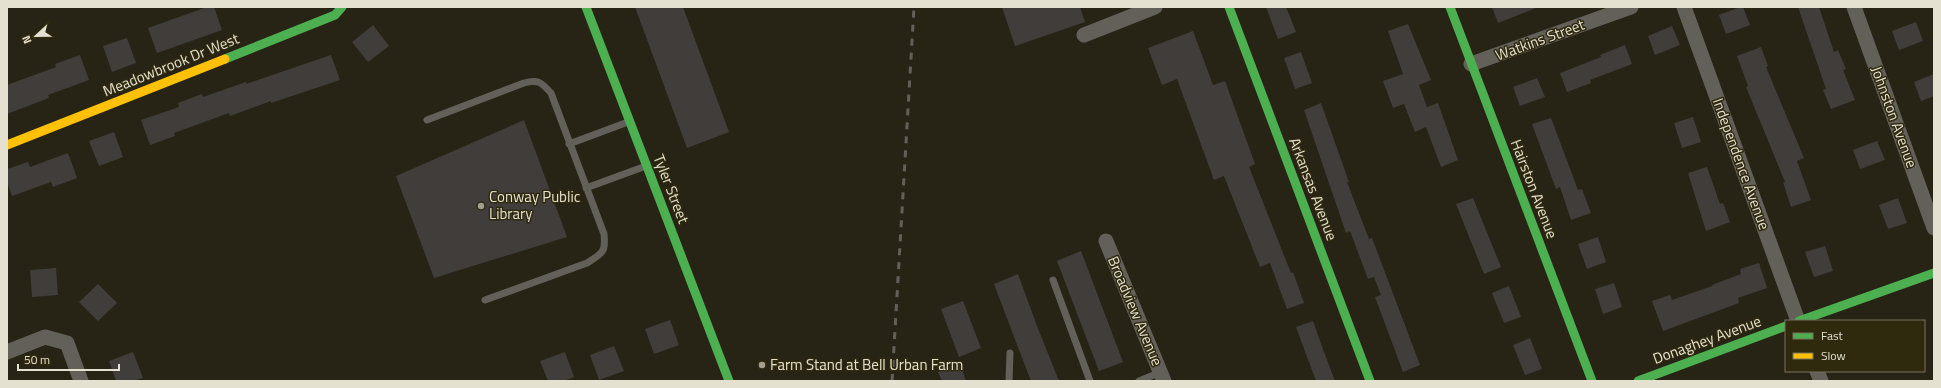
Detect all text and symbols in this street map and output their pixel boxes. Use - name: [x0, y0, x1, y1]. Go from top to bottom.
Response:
- street label: Watkins Street: [1492, 13, 1588, 66]
- north arrow: [16, 16, 56, 56]
- street label: Meadowbrook Dr West: [99, 26, 243, 102]
- text: N: [18, 33, 36, 46]
- street label: Johnston Avenue: [1865, 63, 1924, 171]
- street label: Independence Avenue: [1707, 95, 1776, 233]
- street label: Arkansas Avenue: [1283, 134, 1344, 244]
- street label: Hairston Avenue: [1505, 136, 1564, 242]
- street label: Tyler Street: [648, 151, 695, 227]
- place label: Conway Public Library: [489, 185, 580, 225]
- marker: Conway Public Library: [476, 201, 486, 211]
- street label: Broadview Avenue: [1102, 252, 1169, 369]
- street label: Donaghey Avenue: [1649, 309, 1764, 370]
- legend: [1785, 320, 1925, 372]
- text: Fast: [1821, 326, 1844, 345]
- scale bar: [18, 346, 119, 372]
- text: Slow: [1821, 346, 1846, 365]
- text: 50 m: [24, 350, 50, 369]
- place label: Farm Stand at Bell Urban Farm: [770, 353, 963, 376]
- marker: Farm Stand at Bell Urban Farm: [757, 360, 767, 370]

